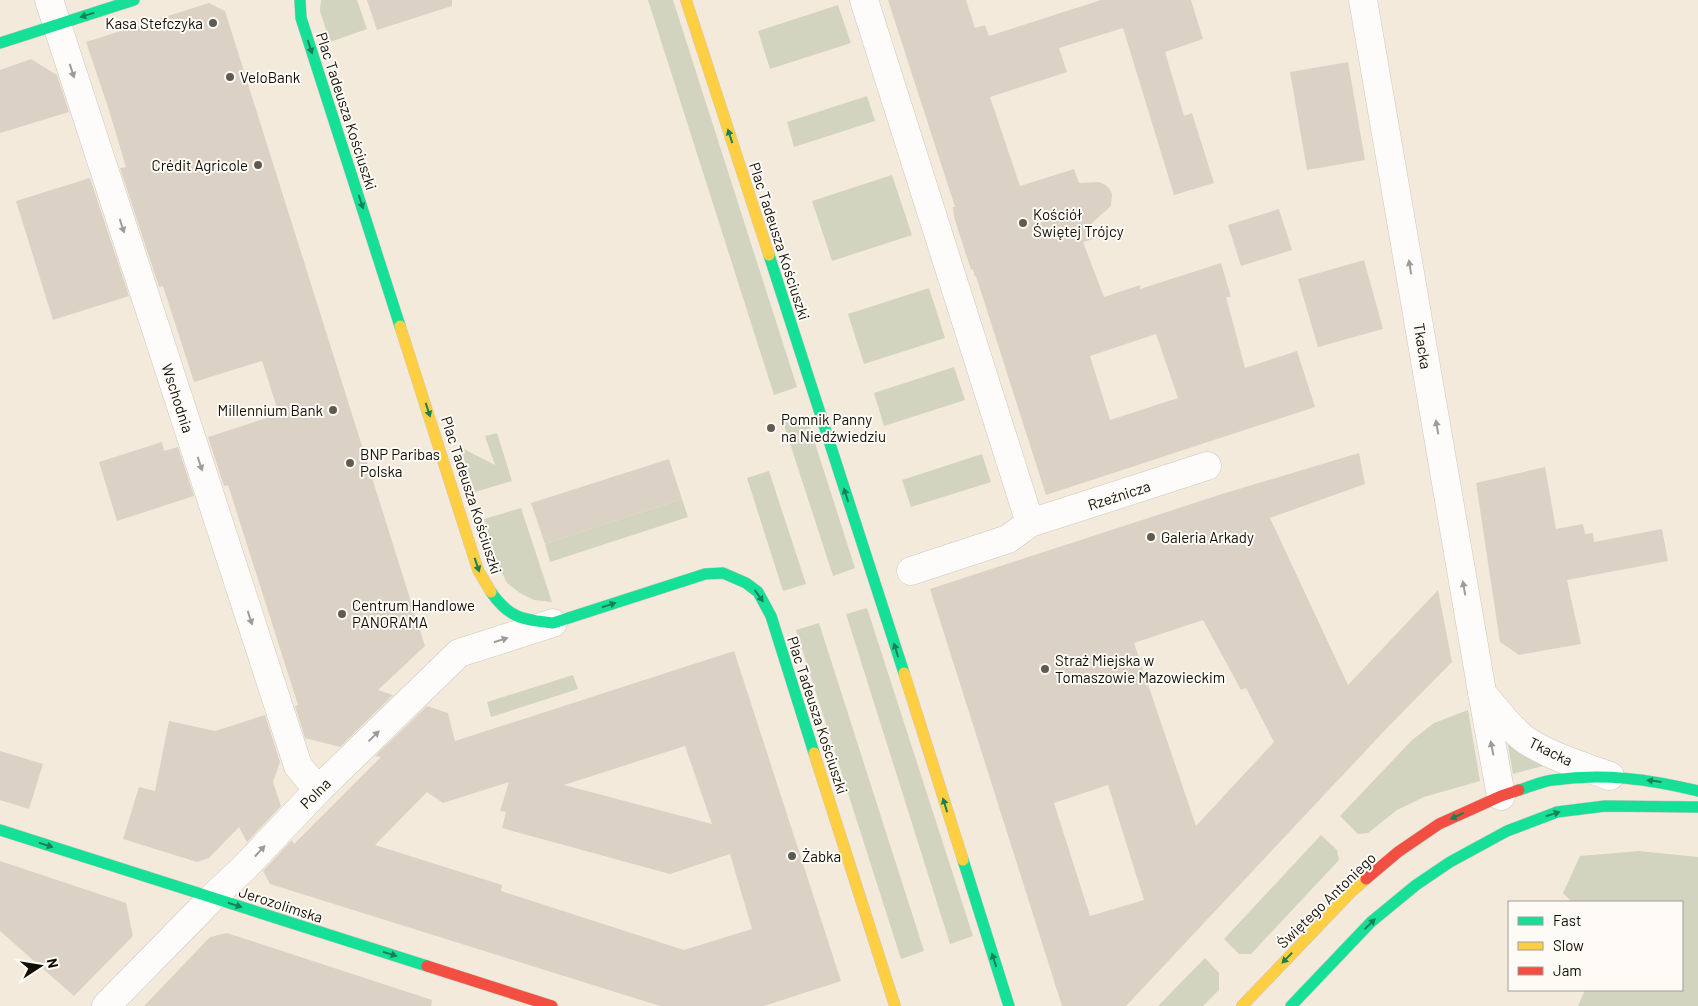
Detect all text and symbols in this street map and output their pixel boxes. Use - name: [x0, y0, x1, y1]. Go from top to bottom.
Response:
- one-way arrow: [80, 12, 95, 19]
- place label: Kasa Stefczyka: [105, 14, 203, 32]
- marker: Kasa Stefczyka: [207, 17, 219, 29]
- street label: Plac Tadeusza Kościuszki: [313, 30, 381, 192]
- one-way arrow: [307, 40, 315, 55]
- one-way arrow: [69, 64, 76, 79]
- place label: VeloBank: [240, 68, 301, 86]
- marker: VeloBank: [224, 71, 236, 83]
- one-way arrow: [726, 129, 733, 144]
- place label: Crédit Agricole: [152, 156, 248, 174]
- marker: Crédit Agricole: [252, 159, 264, 171]
- street label: Plac Tadeusza Kościuszki: [746, 160, 814, 322]
- one-way arrow: [357, 194, 365, 209]
- place label: Kościół Świętej Trójcy: [1033, 205, 1124, 240]
- marker: Kościół Świętej Trójcy: [1017, 217, 1029, 229]
- one-way arrow: [119, 218, 127, 233]
- one-way arrow: [1405, 259, 1413, 275]
- street label: Tkacka: [1410, 322, 1436, 370]
- street label: Wschodnia: [158, 361, 198, 435]
- place label: Millennium Bank: [218, 401, 323, 419]
- one-way arrow: [424, 403, 432, 418]
- marker: Millennium Bank: [327, 404, 339, 416]
- place label: Pomnik Panny na Niedźwiedziu: [781, 410, 886, 445]
- street label: Plac Tadeusza Kościuszki: [438, 414, 506, 576]
- one-way arrow: [1432, 419, 1440, 435]
- marker: Pomnik Panny na Niedźwiedziu: [765, 422, 777, 434]
- place label: BNP Paribas Polska: [360, 445, 440, 480]
- one-way arrow: [196, 456, 204, 471]
- marker: BNP Paribas Polska: [344, 457, 356, 469]
- street label: Rzeźnicza: [1085, 476, 1153, 514]
- one-way arrow: [842, 487, 850, 502]
- place label: Galeria Arkady: [1161, 528, 1254, 546]
- marker: Galeria Arkady: [1145, 531, 1157, 543]
- one-way arrow: [473, 558, 481, 573]
- one-way arrow: [1459, 579, 1467, 595]
- one-way arrow: [754, 589, 764, 603]
- place label: Centrum Handlowe PANORAMA: [352, 596, 475, 631]
- one-way arrow: [602, 600, 617, 608]
- marker: Centrum Handlowe PANORAMA: [336, 608, 348, 620]
- one-way arrow: [246, 611, 254, 626]
- street label: Plac Tadeusza Kościuszki: [784, 634, 852, 796]
- one-way arrow: [493, 635, 508, 643]
- one-way arrow: [892, 642, 899, 657]
- place label: Straż Miejska w Tomaszowie Mazowieckim: [1055, 651, 1225, 686]
- marker: Straż Miejska w Tomaszowie Mazowieckim: [1039, 663, 1051, 675]
- one-way arrow: [367, 730, 379, 742]
- street label: Tkacka: [1526, 733, 1576, 769]
- one-way arrow: [1488, 740, 1496, 755]
- street label: Polna: [296, 774, 334, 812]
- one-way arrow: [1646, 777, 1662, 785]
- one-way arrow: [940, 797, 948, 812]
- one-way arrow: [1545, 810, 1560, 818]
- one-way arrow: [1450, 812, 1464, 820]
- one-way arrow: [39, 842, 54, 849]
- one-way arrow: [254, 846, 266, 858]
- place label: Żabka: [802, 847, 841, 865]
- street label: Świętego Antoniego: [1273, 848, 1379, 952]
- marker: Żabka: [786, 850, 798, 862]
- street label: Jerozolimska: [237, 882, 325, 926]
- legend: [1508, 901, 1683, 991]
- one-way arrow: [227, 902, 242, 909]
- text: Fast: [1553, 911, 1581, 929]
- one-way arrow: [1363, 918, 1375, 930]
- text: Slow: [1553, 936, 1584, 954]
- north arrow: [15, 941, 65, 991]
- one-way arrow: [382, 951, 397, 959]
- one-way arrow: [989, 952, 997, 967]
- one-way arrow: [1281, 952, 1293, 964]
- text: N: [44, 957, 62, 970]
- text: Jam: [1553, 961, 1582, 979]

